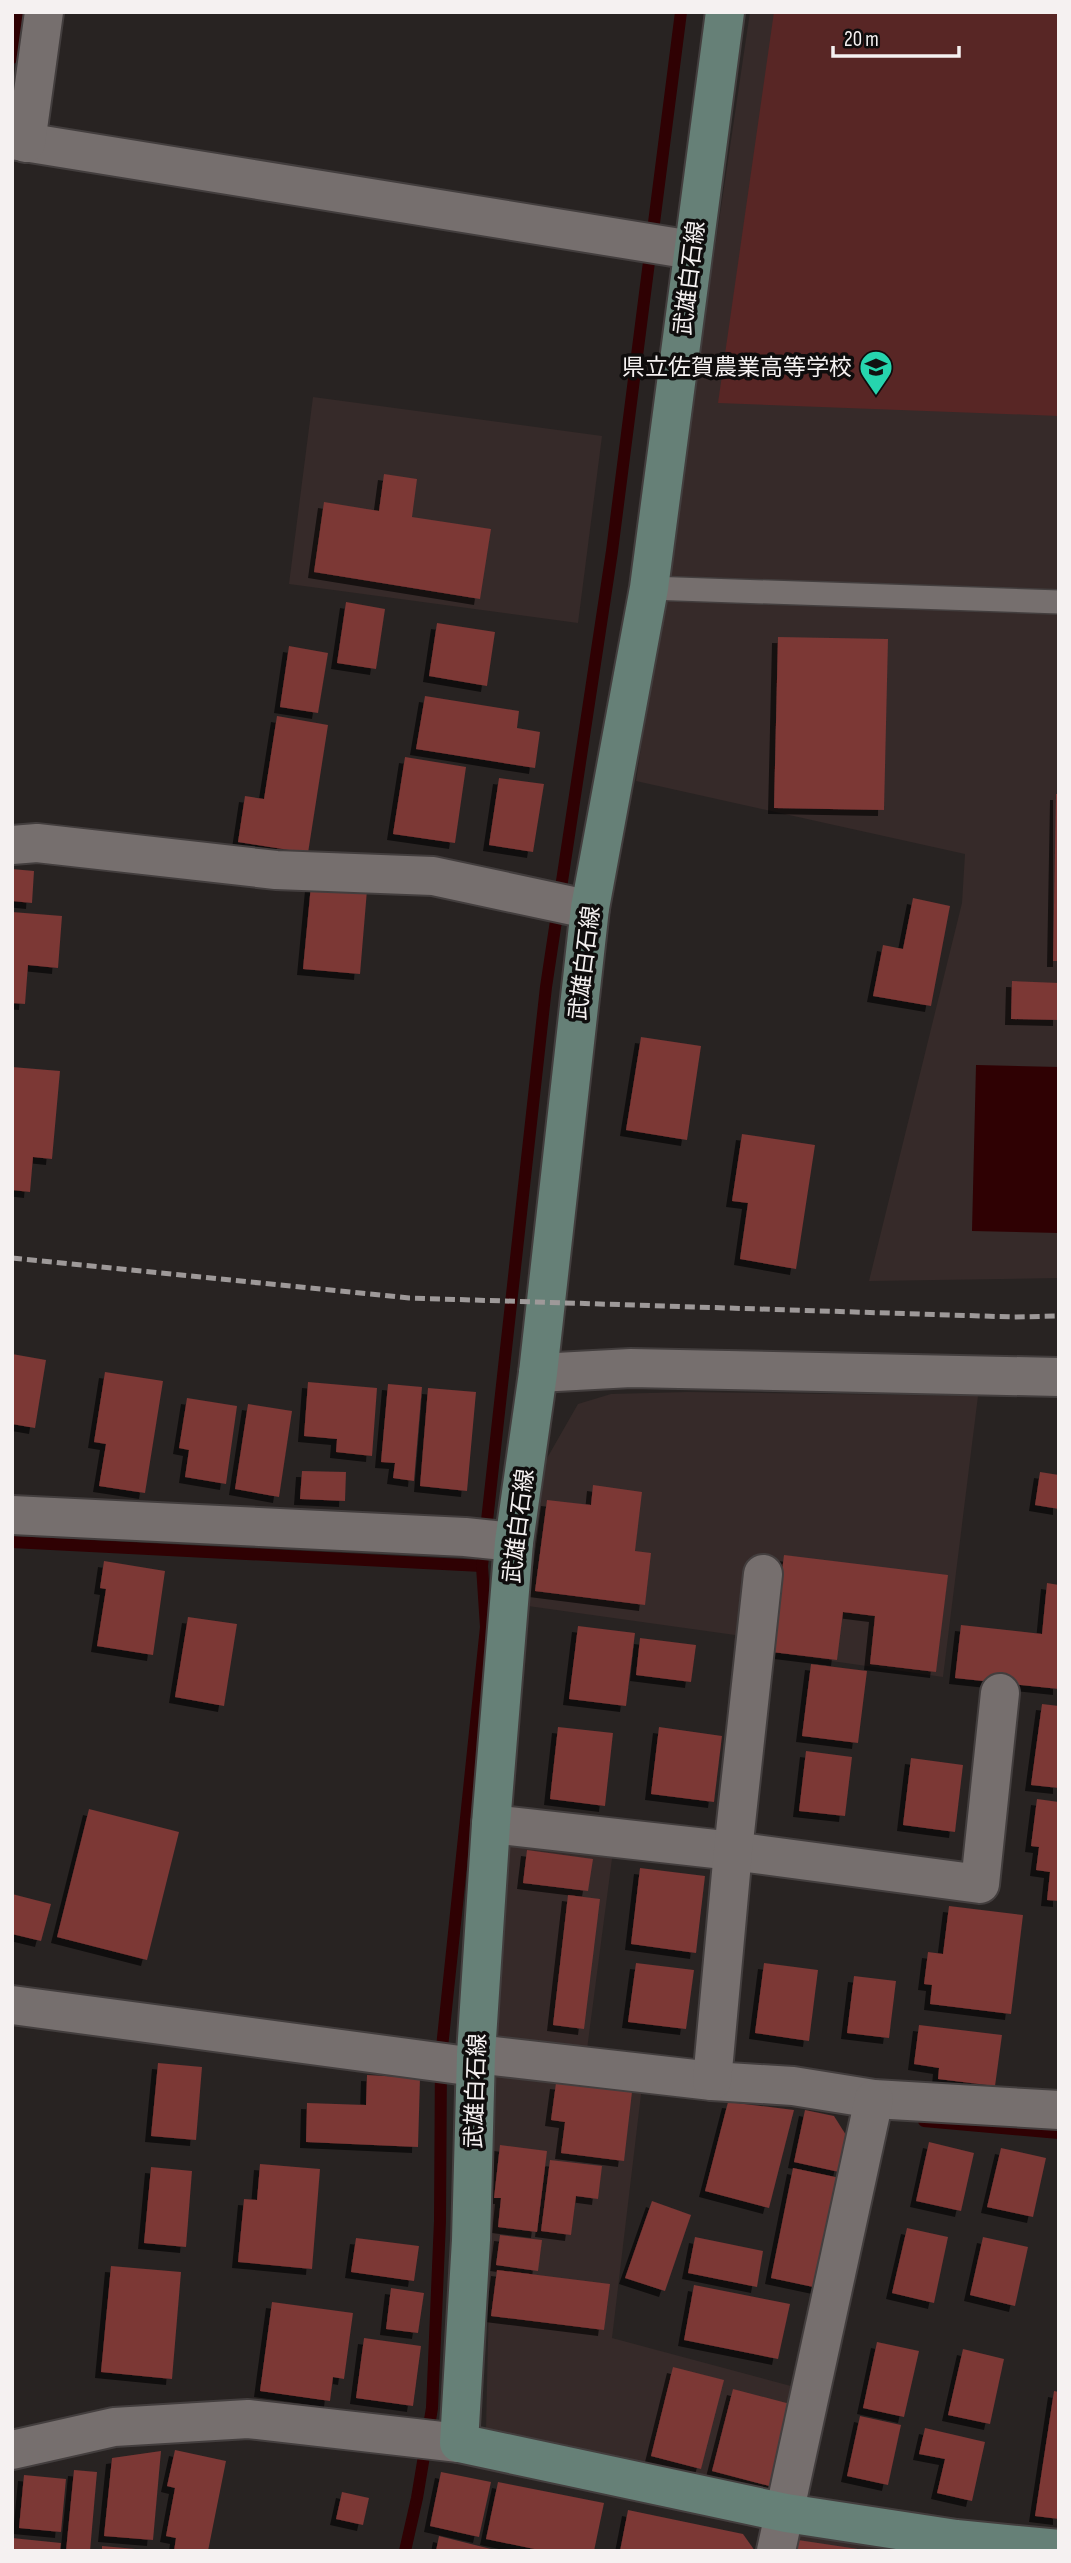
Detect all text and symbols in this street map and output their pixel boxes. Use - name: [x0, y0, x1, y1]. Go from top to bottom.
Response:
- scale bar: [833, 14, 959, 58]
- text: 20 m: [844, 27, 879, 52]
- street label: 武雄白石線: [669, 219, 711, 337]
- school or university icon: 県立佐賀農業高等学校: [857, 348, 895, 397]
- place label: 県立佐賀農業高等学校: [622, 354, 852, 382]
- street label: 武雄白石線: [564, 904, 606, 1022]
- street label: 武雄白石線: [498, 1467, 540, 1585]
- street label: 武雄白石線: [460, 2033, 492, 2149]

